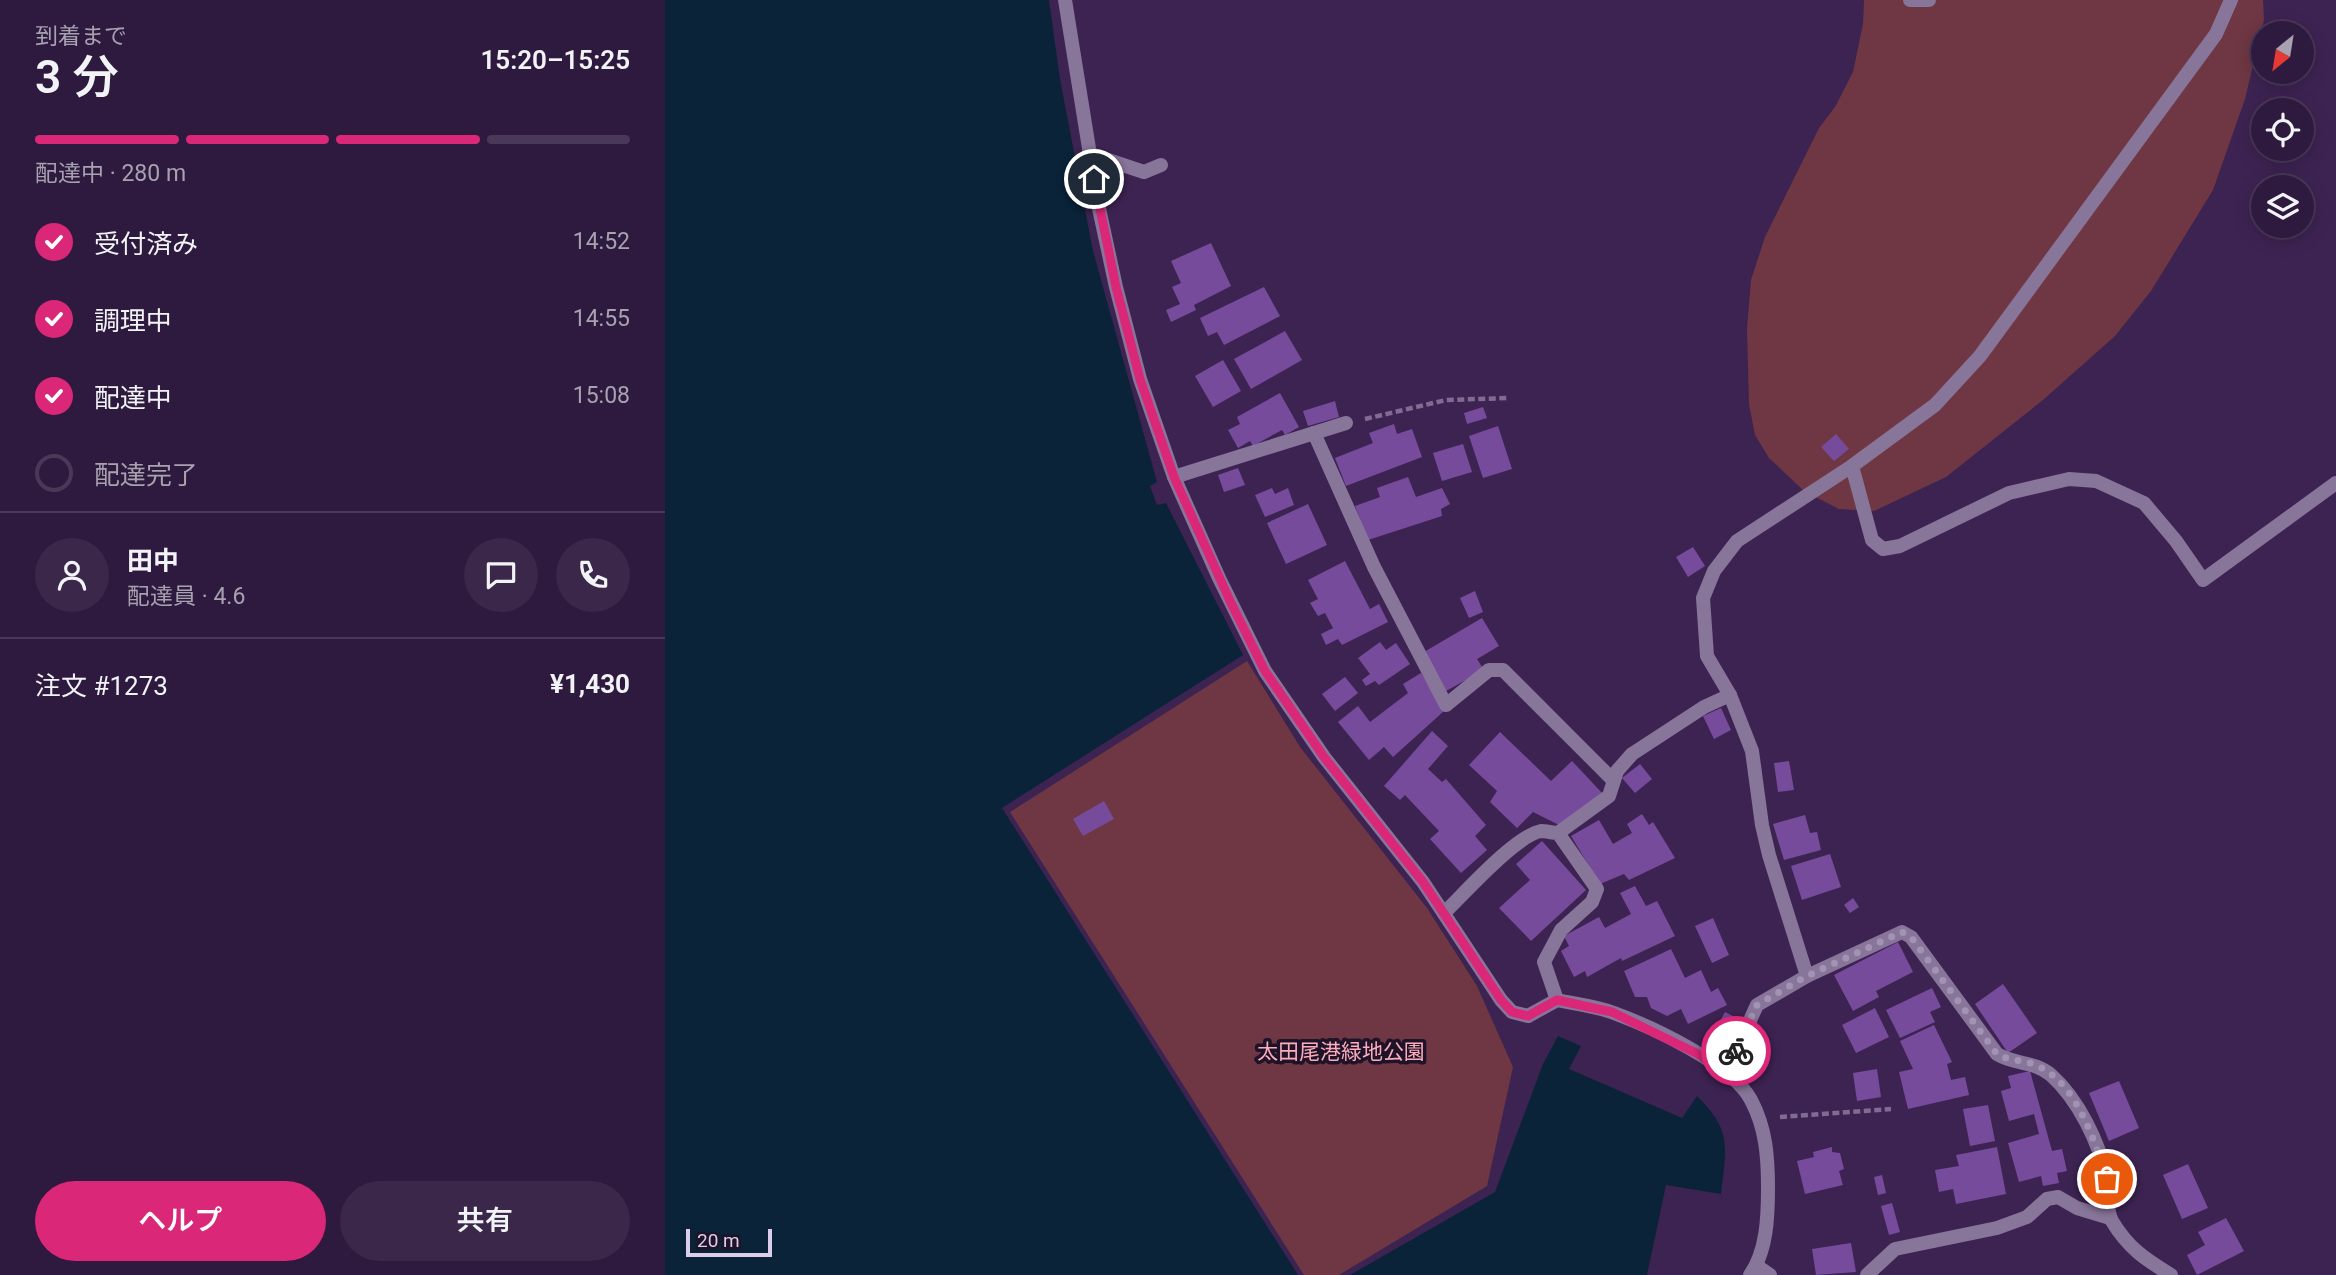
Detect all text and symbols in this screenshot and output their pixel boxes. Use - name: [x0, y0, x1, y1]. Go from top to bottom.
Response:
- north arrow: [2251, 21, 2313, 84]
- map controls: [2251, 21, 2314, 238]
- text: 到着まで: [35, 23, 127, 50]
- text: 15:20–15:25: [480, 45, 630, 75]
- text: 3 分: [35, 50, 119, 104]
- button: locate: [2251, 98, 2314, 161]
- pin: [1064, 149, 1124, 209]
- text: 配達中 · 280 m: [35, 160, 186, 187]
- icon: home: [1075, 160, 1113, 198]
- button: layers: [2251, 175, 2314, 238]
- icon: check: [35, 223, 73, 261]
- text: 14:52: [573, 228, 630, 255]
- text: 受付済み: [94, 229, 198, 259]
- icon: check: [35, 300, 73, 338]
- text: 14:55: [573, 305, 630, 332]
- text: 調理中: [94, 306, 172, 336]
- icon: check: [35, 377, 73, 415]
- text: 15:08: [573, 382, 630, 409]
- text: 配達中: [94, 383, 172, 413]
- text: 配達完了: [94, 460, 198, 490]
- button: person: [35, 538, 109, 612]
- button: chat: [464, 538, 538, 612]
- button: phone: [556, 538, 630, 612]
- text: 田中: [127, 546, 179, 576]
- text: 配達員 · 4.6: [127, 583, 245, 610]
- text: ¥1,430: [550, 669, 630, 699]
- text: 注文 #1273: [35, 671, 168, 701]
- courier: [1701, 1016, 1771, 1086]
- icon: bike: [1717, 1032, 1755, 1070]
- park label: 太田尾港緑地公園: [1257, 1040, 1425, 1064]
- pin: [2077, 1149, 2137, 1209]
- icon: bag: [2088, 1160, 2126, 1198]
- button: ヘルプ: [35, 1181, 326, 1261]
- button: 共有: [340, 1181, 630, 1261]
- scale bar: [686, 1226, 772, 1258]
- text: 20 m: [697, 1229, 740, 1252]

